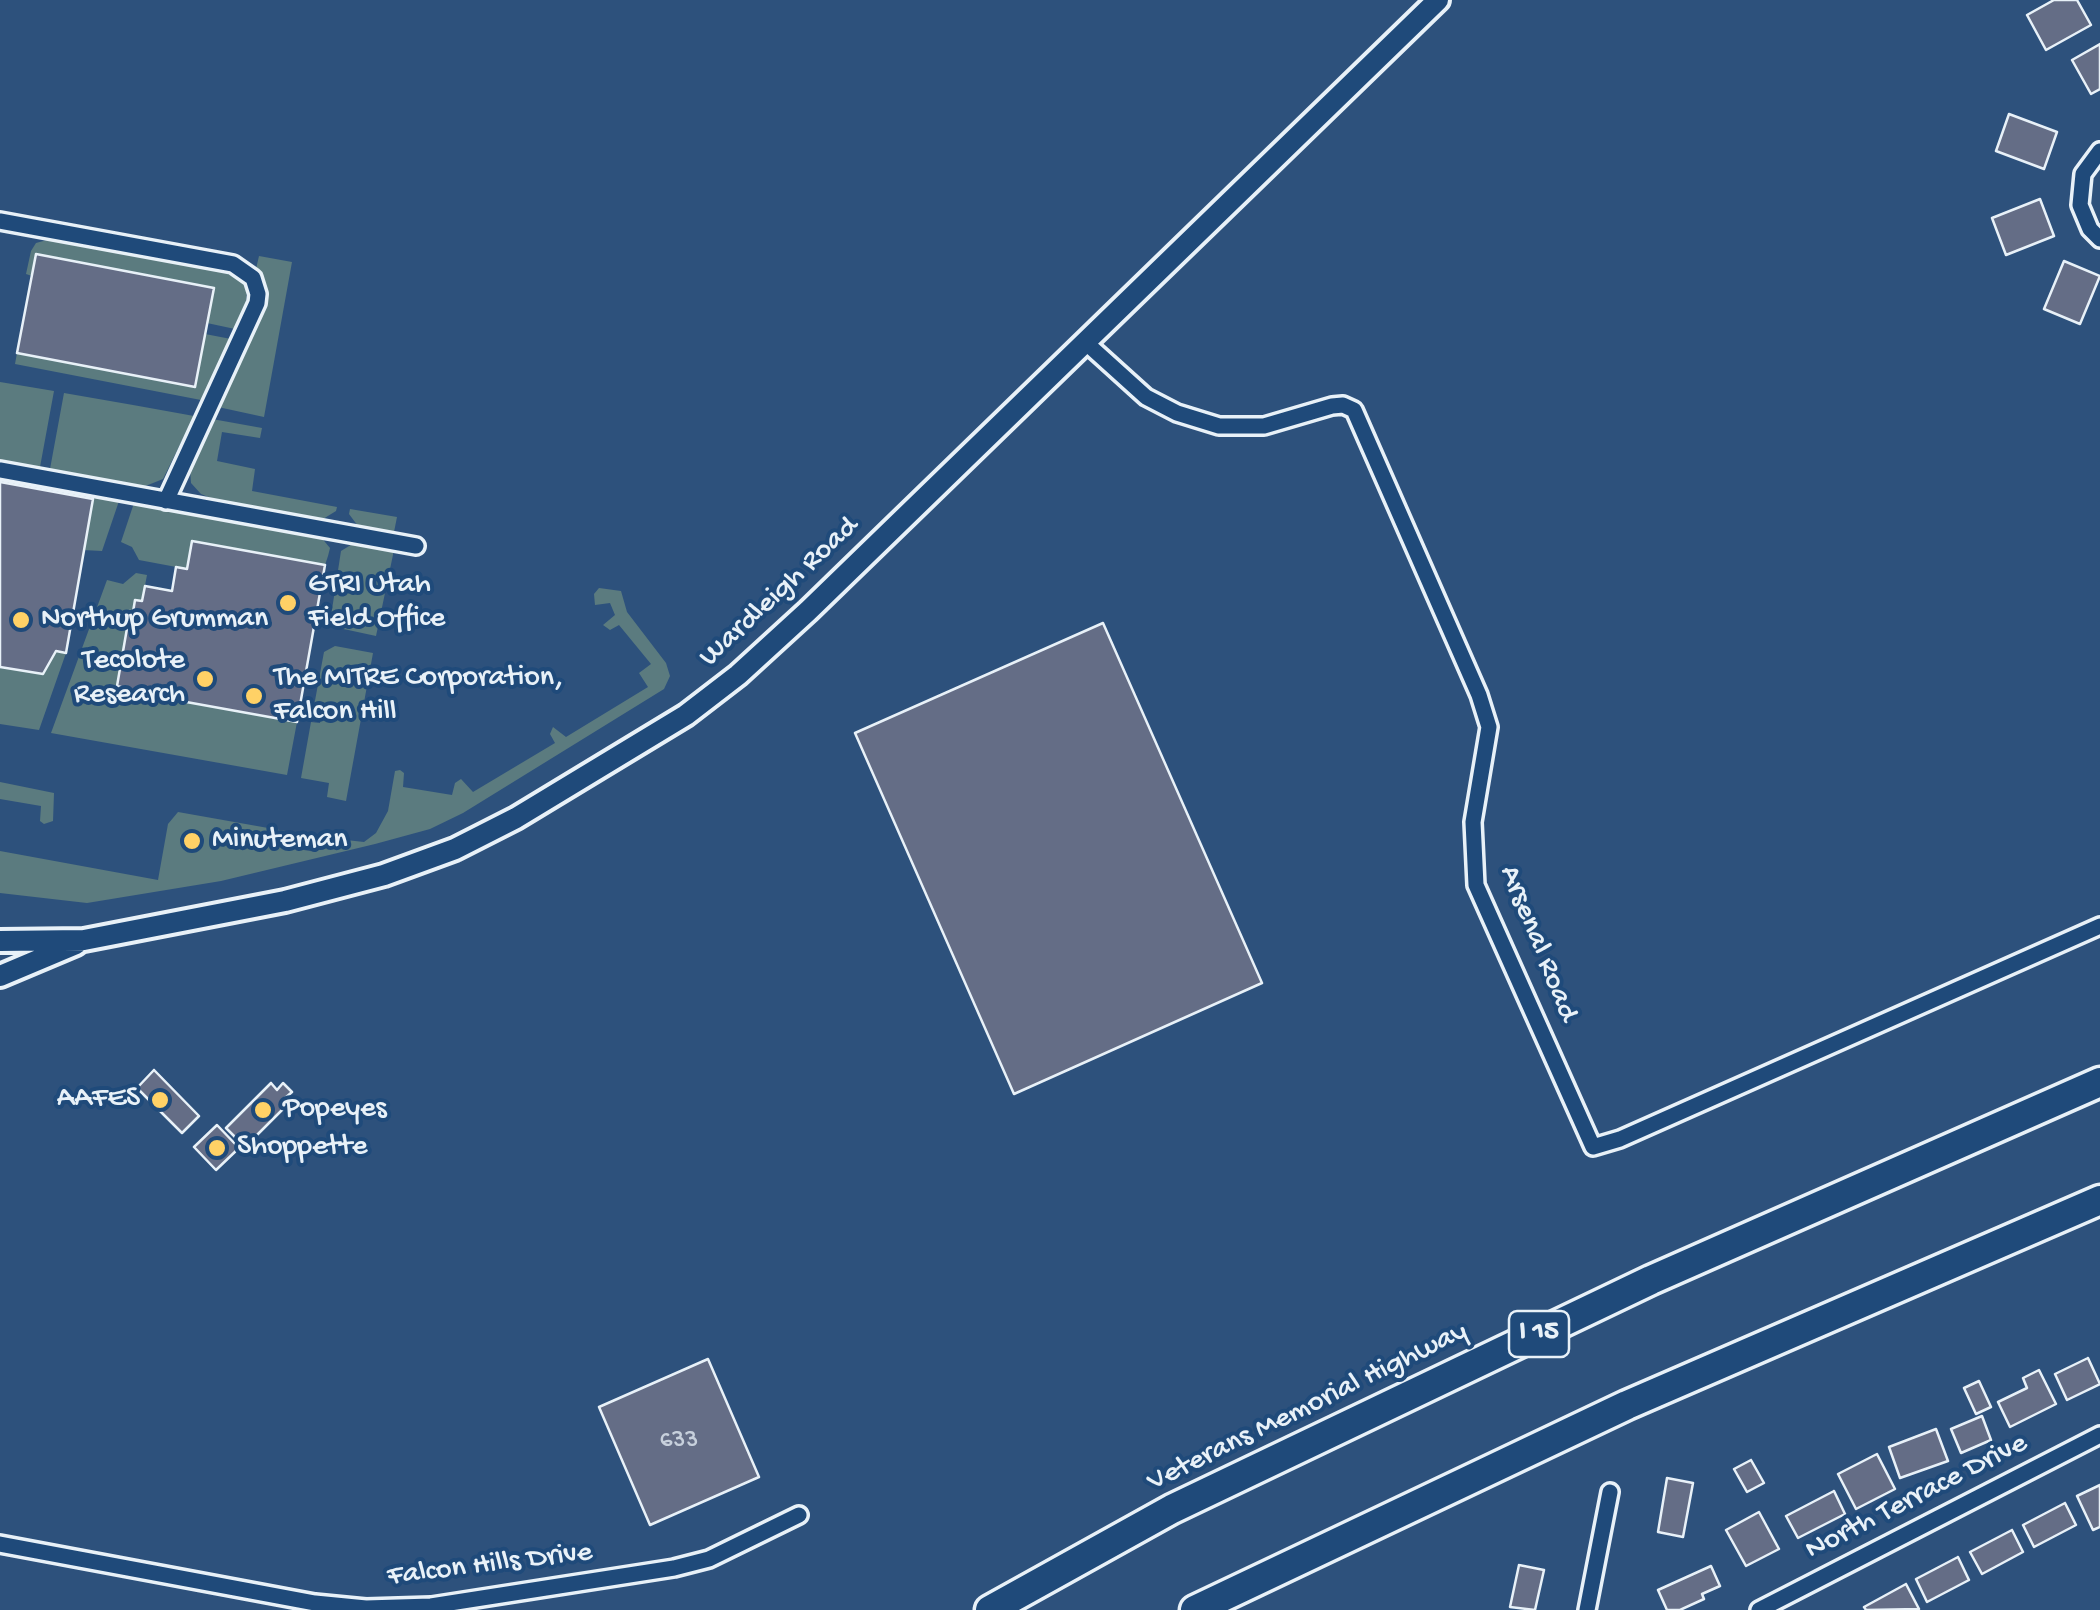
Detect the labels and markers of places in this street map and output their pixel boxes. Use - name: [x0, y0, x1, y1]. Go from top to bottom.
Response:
- place label: GTRI Utah Field Office: [308, 568, 445, 638]
- marker: GTRI Utah Field Office: [277, 592, 299, 614]
- place label: Northup Grumman: [41, 602, 268, 638]
- marker: Northup Grumman: [10, 609, 32, 631]
- place label: Tecolote Research: [74, 644, 185, 714]
- place label: The MITRE Corporation, Falcon Hill: [274, 661, 563, 732]
- marker: Tecolote Research: [194, 668, 216, 690]
- marker: The MITRE Corporation, Falcon Hill: [243, 685, 265, 707]
- place label: Minuteman: [212, 823, 348, 859]
- marker: Minuteman: [181, 830, 203, 852]
- place label: AAFES: [57, 1082, 140, 1118]
- marker: AAFES: [149, 1089, 171, 1111]
- place label: Popeyes: [283, 1092, 387, 1128]
- marker: Popeyes: [252, 1099, 274, 1121]
- place label: Shoppette: [237, 1130, 368, 1166]
- marker: Shoppette: [206, 1137, 228, 1159]

